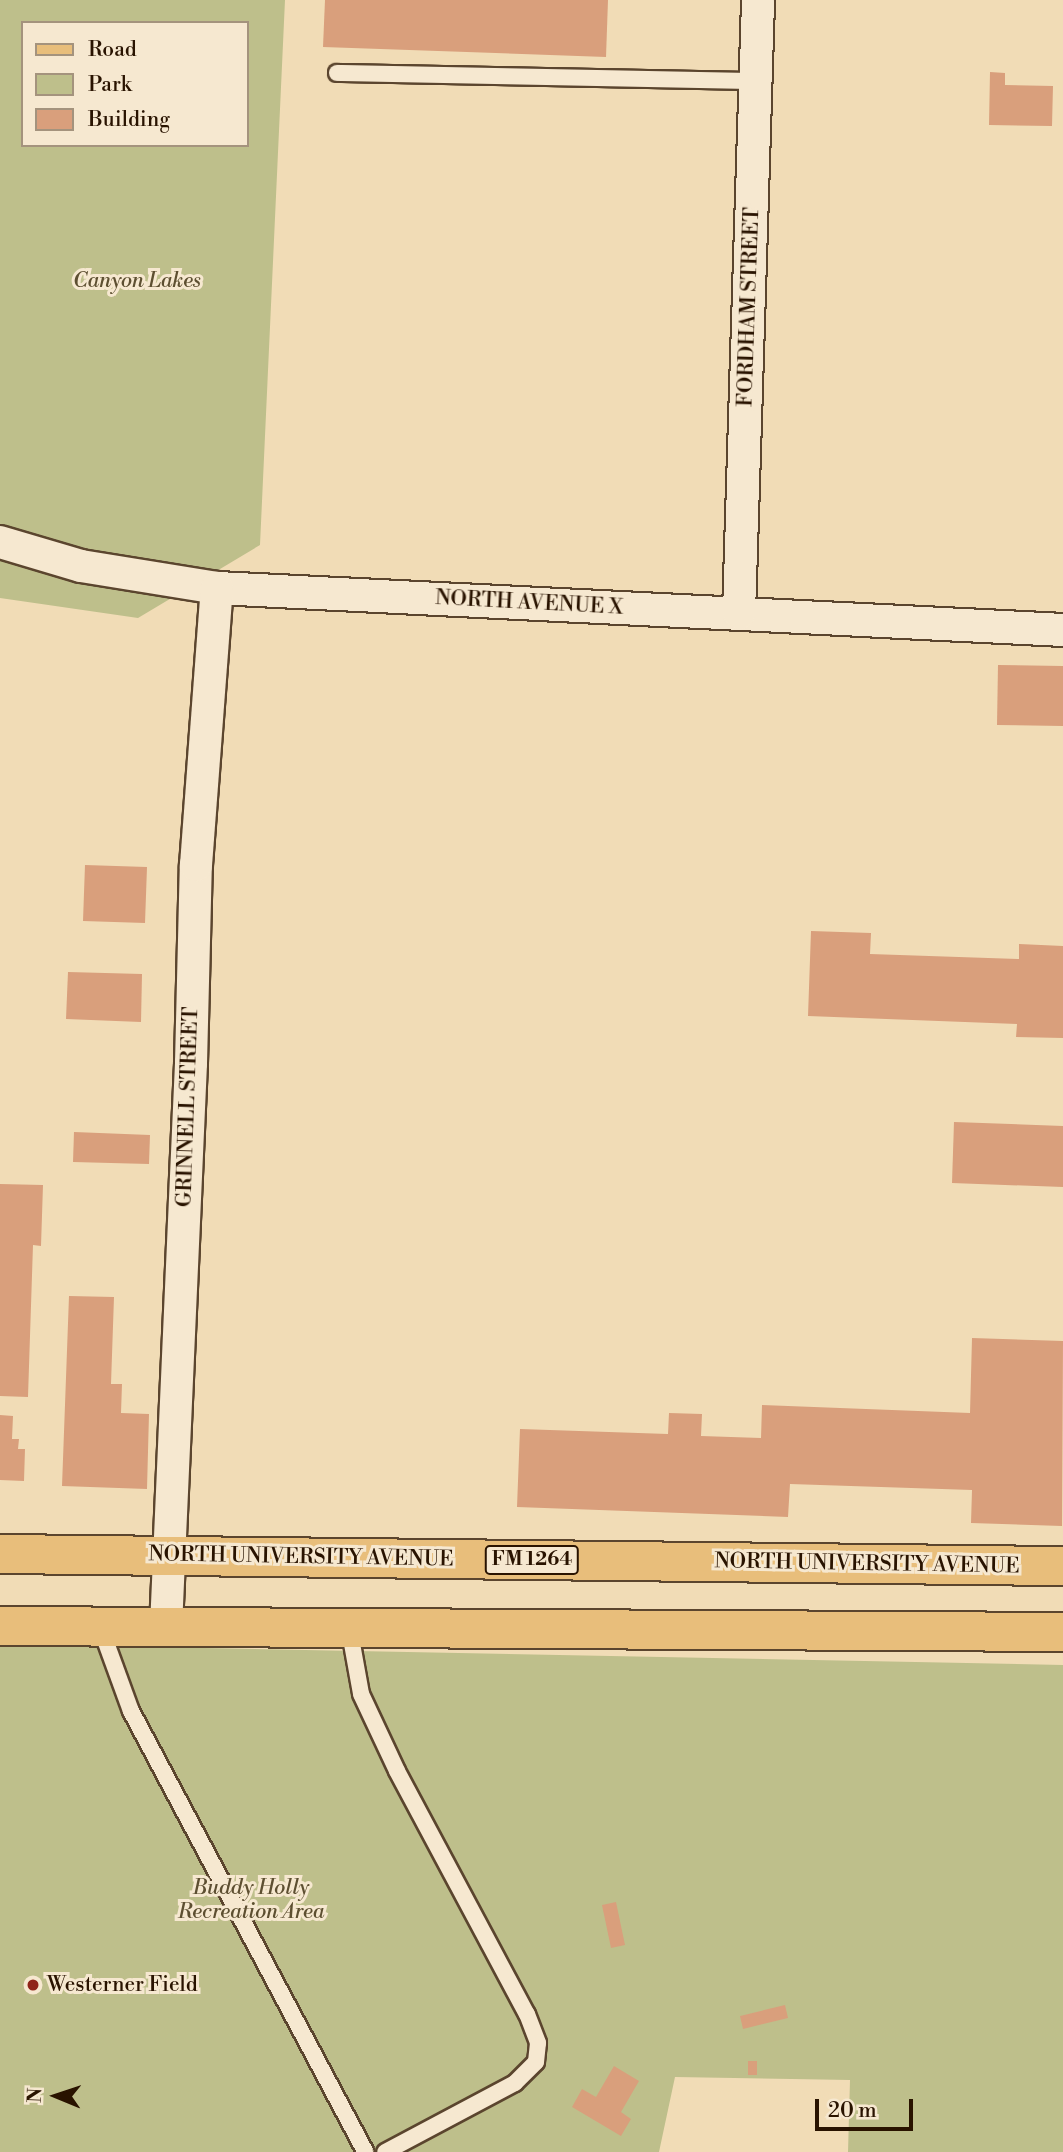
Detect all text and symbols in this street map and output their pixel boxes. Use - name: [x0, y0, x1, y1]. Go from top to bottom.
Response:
- legend: [21, 21, 248, 147]
- text: Road: [88, 37, 137, 63]
- text: Park: [88, 72, 132, 98]
- text: Building: [88, 107, 170, 133]
- street label: FORDHAM STREET: [733, 207, 765, 407]
- park label: Canyon Lakes: [73, 268, 201, 294]
- street label: NORTH AVENUE X: [435, 586, 623, 620]
- street label: GRINNELL STREET: [172, 1006, 204, 1208]
- street label: NORTH UNIVERSITY AVENUE: [148, 1542, 454, 1572]
- road number: FM 1264: [485, 1544, 579, 1576]
- street label: NORTH UNIVERSITY AVENUE: [714, 1549, 1020, 1579]
- park label: Buddy Holly Recreation Area: [178, 1875, 324, 1925]
- place label: Westerner Field: [47, 1972, 198, 1998]
- marker: Westerner Field: [25, 1977, 41, 1993]
- north arrow: [21, 2061, 91, 2131]
- scale bar: [818, 2086, 916, 2130]
- text: N: [23, 2087, 47, 2103]
- text: 20 m: [828, 2098, 877, 2124]

